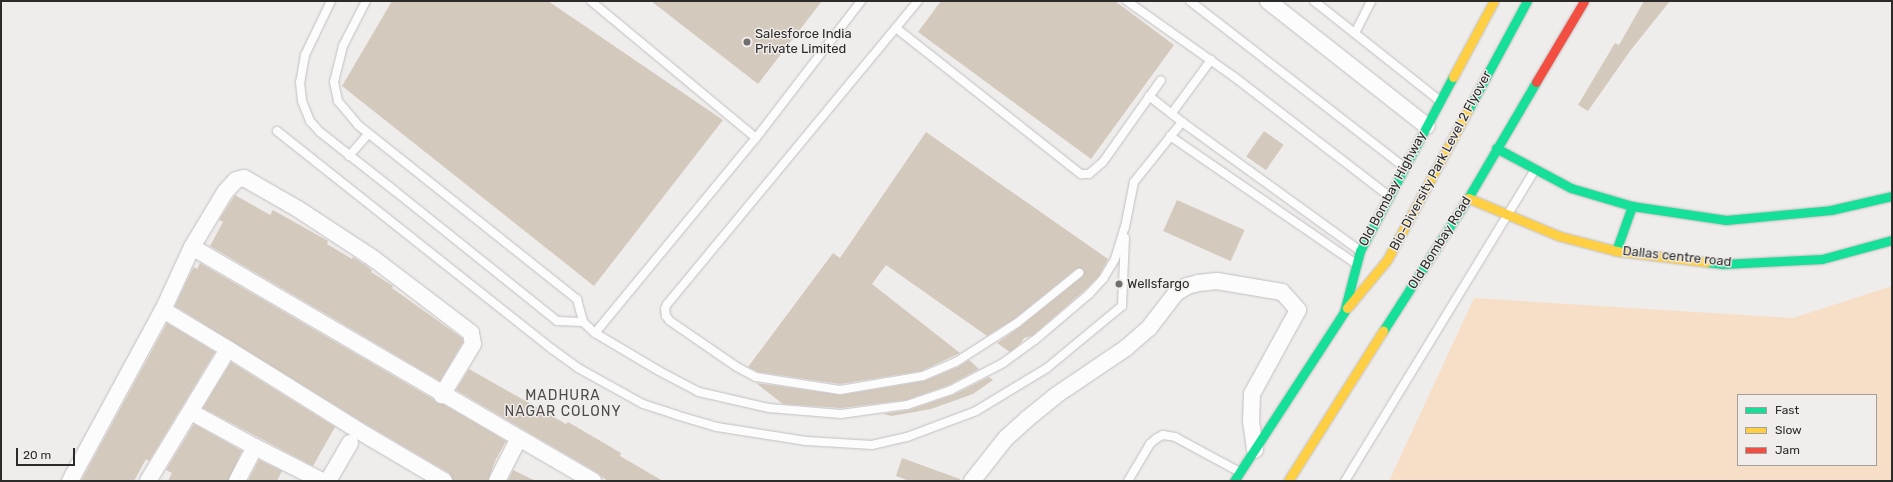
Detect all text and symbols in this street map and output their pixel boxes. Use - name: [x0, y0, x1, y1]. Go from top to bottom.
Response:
- place label: Salesforce India Private Limited: [755, 27, 852, 58]
- marker: Salesforce India Private Limited: [742, 37, 752, 47]
- street label: Bio-Diversity Park Level 2 Flyover: [1387, 68, 1495, 254]
- street label: Old Bombay Highway: [1356, 129, 1430, 249]
- street label: Old Bombay Road: [1405, 194, 1475, 292]
- street label: Dallas centre road: [1622, 244, 1732, 270]
- place label: Wellsfargo: [1127, 276, 1189, 292]
- marker: Wellsfargo: [1114, 279, 1124, 289]
- district label: MADHURA NAGAR COLONY: [504, 388, 622, 420]
- legend: [1737, 394, 1877, 466]
- text: Fast: [1775, 403, 1799, 417]
- text: Slow: [1775, 423, 1802, 437]
- scale bar: [18, 440, 77, 466]
- text: Jam: [1775, 443, 1800, 457]
- text: 20 m: [23, 448, 51, 462]

